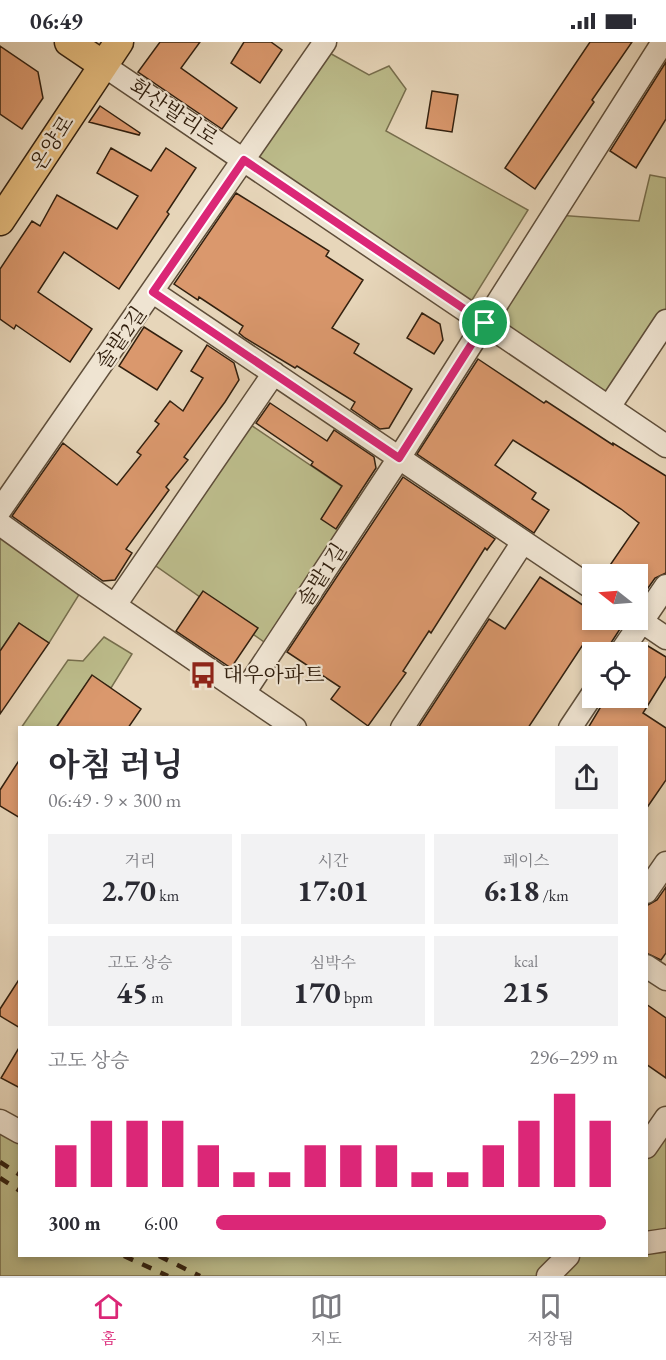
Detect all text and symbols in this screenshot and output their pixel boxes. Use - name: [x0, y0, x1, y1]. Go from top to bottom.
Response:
- text: 06:49: [30, 7, 83, 36]
- street label: 화산발리로: [125, 72, 224, 151]
- street label: 온양로: [24, 110, 79, 176]
- pin: [459, 297, 510, 348]
- street label: 솔밭2길: [89, 301, 152, 375]
- icon: arrive: [468, 306, 501, 339]
- street label: 솔밭1길: [291, 538, 352, 612]
- north arrow: [582, 564, 648, 630]
- map controls: [582, 564, 648, 708]
- button: locate: [582, 642, 648, 708]
- bus stop icon: 대우아파트: [188, 660, 218, 690]
- place label: 대우아파트: [223, 661, 324, 688]
- text: 아침 러닝: [48, 743, 183, 786]
- button: share: [555, 746, 618, 809]
- text: 06:49 · 9 × 300 m: [48, 787, 181, 813]
- text: 거리: [125, 850, 155, 871]
- text: 시간: [318, 850, 348, 871]
- text: 페이스: [503, 850, 549, 871]
- text: 2.70: [101, 871, 156, 910]
- text: 17:01: [297, 871, 369, 910]
- text: 6:18: [483, 871, 539, 910]
- text: km: [156, 885, 179, 906]
- text: /km: [539, 885, 569, 906]
- text: kcal: [514, 951, 538, 972]
- text: 고도 상승: [107, 952, 173, 973]
- text: 심박수: [310, 952, 356, 973]
- text: 215: [502, 972, 550, 1011]
- text: 45: [116, 973, 148, 1012]
- text: 170: [293, 973, 341, 1012]
- text: m: [148, 987, 164, 1008]
- text: bpm: [341, 987, 373, 1008]
- text: 296–299 m: [530, 1044, 618, 1070]
- text: 고도 상승: [48, 1047, 129, 1073]
- text: 300 m: [48, 1210, 101, 1236]
- text: 6:00: [144, 1210, 178, 1236]
- tab: 홈: [92, 1290, 125, 1349]
- tab: 지도: [310, 1290, 343, 1349]
- tab: 저장됨: [527, 1290, 574, 1349]

